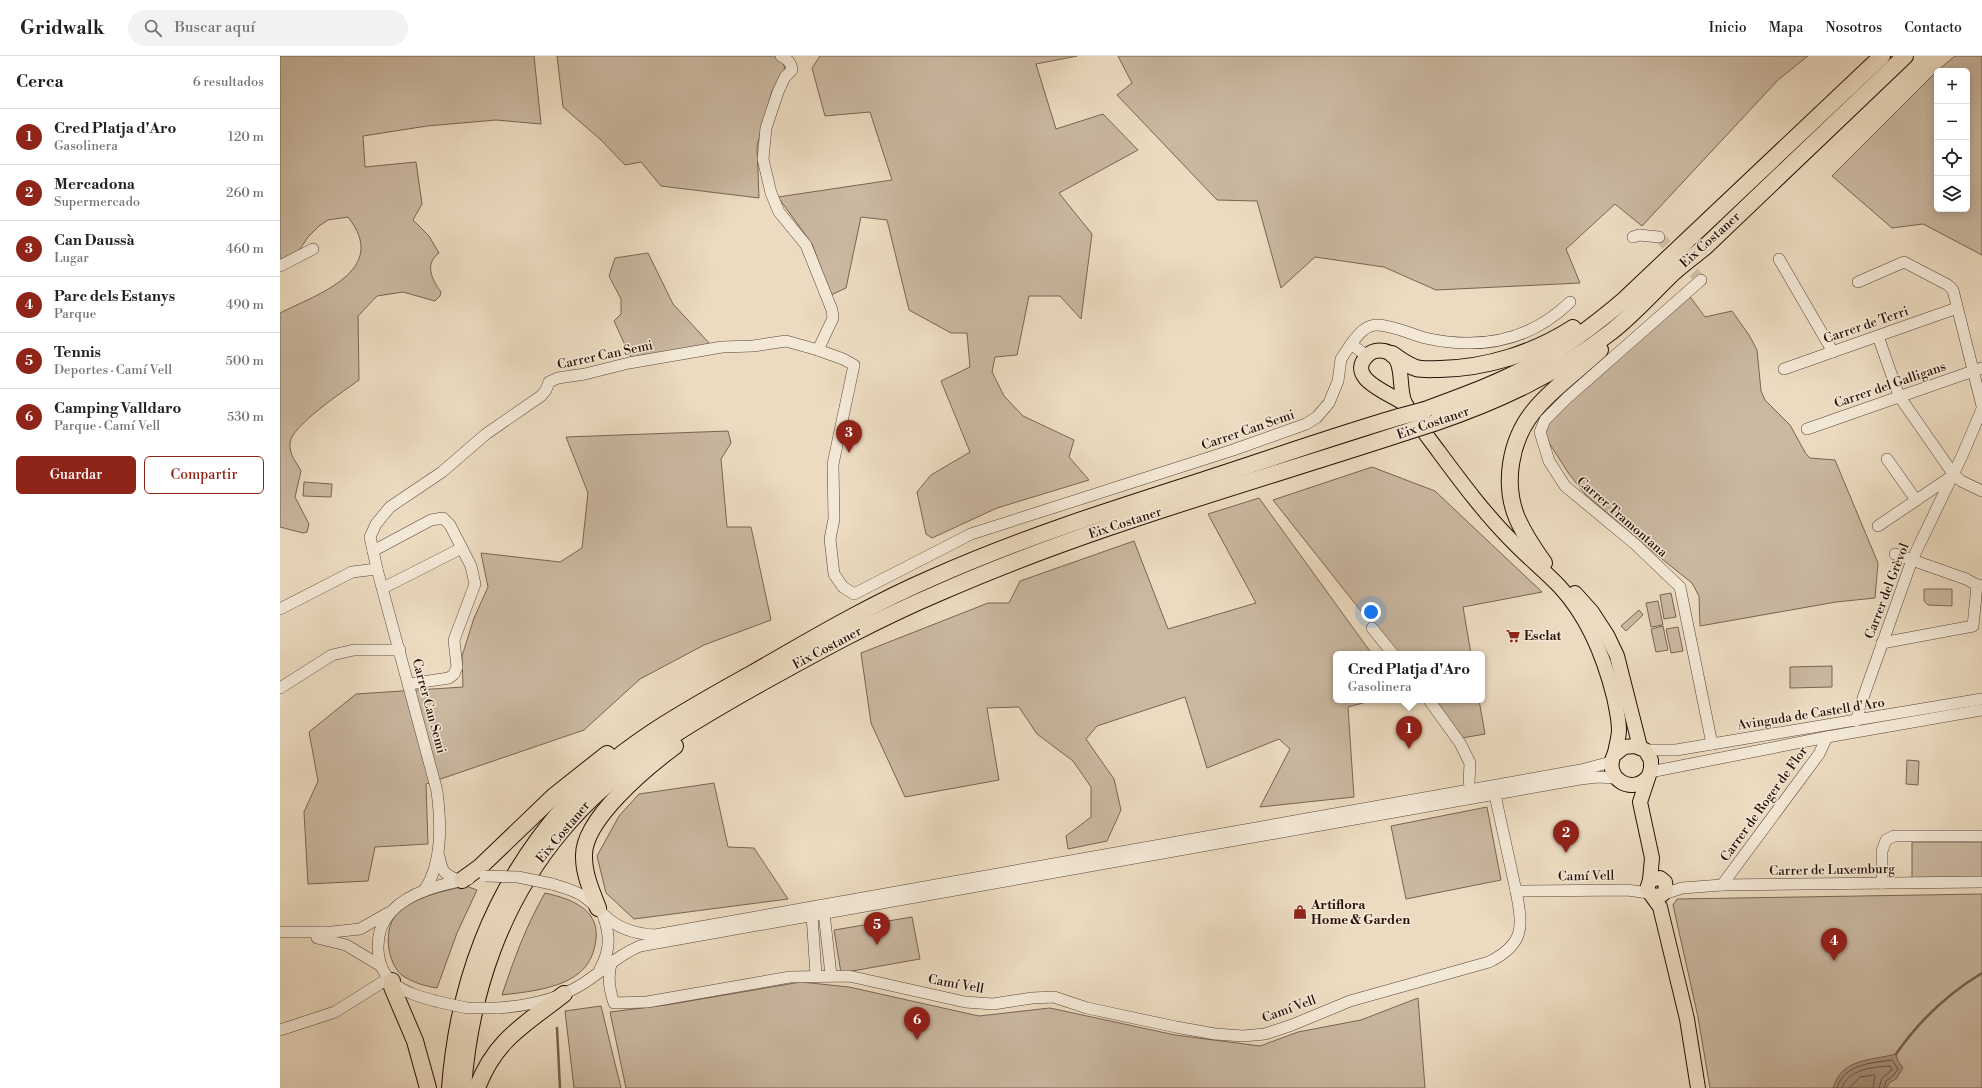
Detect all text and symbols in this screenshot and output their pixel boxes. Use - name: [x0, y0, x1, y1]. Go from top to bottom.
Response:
- search box: [128, 10, 408, 46]
- text: Gridwalk: [20, 16, 104, 40]
- icon: search: [142, 17, 164, 39]
- text: Buscar aquí: [174, 18, 255, 37]
- text: Inicio: [1709, 19, 1747, 37]
- text: Mapa: [1769, 19, 1803, 37]
- text: Nosotros: [1825, 19, 1882, 37]
- text: Contacto: [1904, 19, 1962, 37]
- map controls: [1934, 68, 1970, 212]
- button: +: [1934, 68, 1970, 104]
- text: Cerca: [16, 71, 64, 93]
- text: 6 resultados: [193, 74, 264, 90]
- button: −: [1934, 104, 1970, 140]
- text: Cred Platja d'Aro: [54, 119, 176, 138]
- text: 1: [26, 129, 32, 145]
- text: 120 m: [228, 129, 264, 145]
- text: Gasolinera: [54, 138, 118, 154]
- button: locate: [1934, 140, 1970, 176]
- text: Mercadona: [54, 175, 135, 194]
- button: layers: [1934, 176, 1970, 212]
- text: 2: [25, 185, 33, 201]
- text: 260 m: [226, 185, 264, 201]
- text: Supermercado: [54, 194, 140, 210]
- street label: Eix Costaner: [1676, 208, 1744, 271]
- text: Can Daussà: [54, 231, 135, 250]
- text: 3: [25, 241, 33, 257]
- text: 460 m: [226, 241, 264, 257]
- text: Lugar: [54, 250, 89, 266]
- text: Parc dels Estanys: [54, 287, 175, 306]
- text: 4: [25, 297, 33, 313]
- text: 490 m: [226, 297, 264, 313]
- street label: Carrer de Terri: [1821, 303, 1911, 347]
- text: Parque: [54, 306, 96, 322]
- street label: Carrer Can Semi: [556, 337, 654, 373]
- text: Tennis: [54, 343, 101, 362]
- text: 5: [25, 353, 33, 369]
- text: 500 m: [226, 353, 264, 369]
- street label: Carrer del Galligans: [1832, 358, 1948, 412]
- text: Deportes · Camí Vell: [54, 362, 172, 378]
- text: Camping Valldaro: [54, 399, 181, 418]
- street label: Eix Costaner: [1395, 403, 1472, 443]
- street label: Carrer Can Semi: [1199, 407, 1297, 453]
- text: 6: [25, 409, 33, 425]
- text: 530 m: [227, 409, 264, 425]
- text: Parque · Camí Vell: [54, 418, 160, 434]
- pin: 3: [836, 420, 862, 453]
- button: Guardar: [16, 456, 136, 494]
- button: Compartir: [144, 456, 264, 494]
- street label: Carrer Tramontana: [1573, 473, 1671, 561]
- street label: Eix Costaner: [1086, 504, 1164, 542]
- street label: Carrer del Grèvol: [1861, 541, 1913, 641]
- your location: [1361, 602, 1381, 622]
- street label: Eix Costaner: [790, 623, 865, 673]
- supermarket icon: Esclat: [1505, 628, 1521, 644]
- place label: Esclat: [1524, 628, 1562, 644]
- popup: [1333, 651, 1485, 703]
- street label: Carrer Can Semi: [409, 657, 449, 755]
- text: Cred Platja d'Aro: [1348, 660, 1470, 679]
- text: Gasolinera: [1348, 679, 1412, 695]
- street label: Avinguda de Castell d'Aro: [1735, 694, 1886, 734]
- pin: 1: [1396, 716, 1422, 749]
- street label: Carrer de Roger de Flor: [1717, 743, 1811, 865]
- street label: Eix Costaner: [532, 798, 594, 866]
- pin: 2: [1553, 820, 1579, 853]
- street label: Carrer de Luxemburg: [1769, 861, 1895, 879]
- street label: Camí Vell: [1558, 868, 1614, 884]
- place label: Artiflora Home & Garden: [1310, 897, 1410, 928]
- shop icon: Artiflora Home & Garden: [1292, 904, 1308, 920]
- pin: 5: [864, 912, 890, 945]
- pin: 4: [1821, 928, 1847, 961]
- street label: Camí Vell: [927, 971, 985, 997]
- street label: Camí Vell: [1260, 992, 1318, 1026]
- pin: 6: [904, 1007, 930, 1040]

